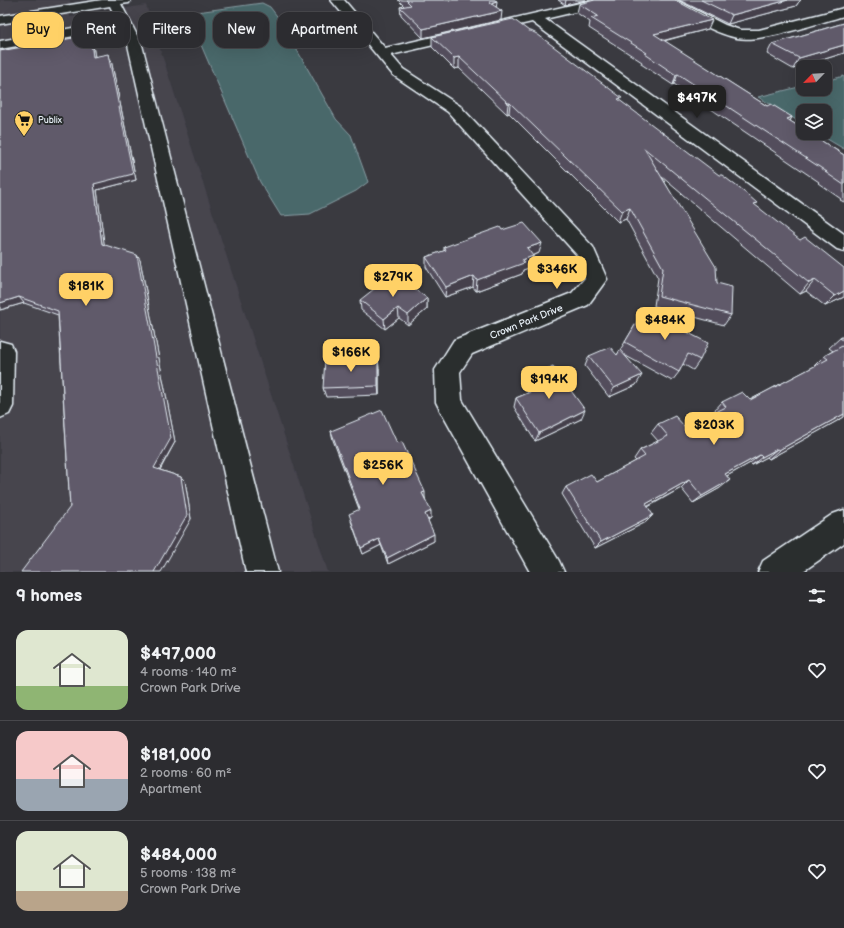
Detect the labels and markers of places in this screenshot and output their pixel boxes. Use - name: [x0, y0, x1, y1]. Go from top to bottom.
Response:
- pin: $497K: [669, 85, 725, 119]
- supermarket icon: Publix: [13, 109, 35, 137]
- place label: Publix: [38, 115, 63, 126]
- pin: $346K: [529, 256, 585, 290]
- pin: $279K: [365, 264, 421, 298]
- pin: $181K: [58, 273, 114, 307]
- pin: $484K: [637, 307, 693, 341]
- pin: $166K: [323, 339, 379, 373]
- pin: $194K: [521, 366, 577, 400]
- pin: $203K: [686, 412, 742, 446]
- pin: $256K: [355, 452, 411, 486]

